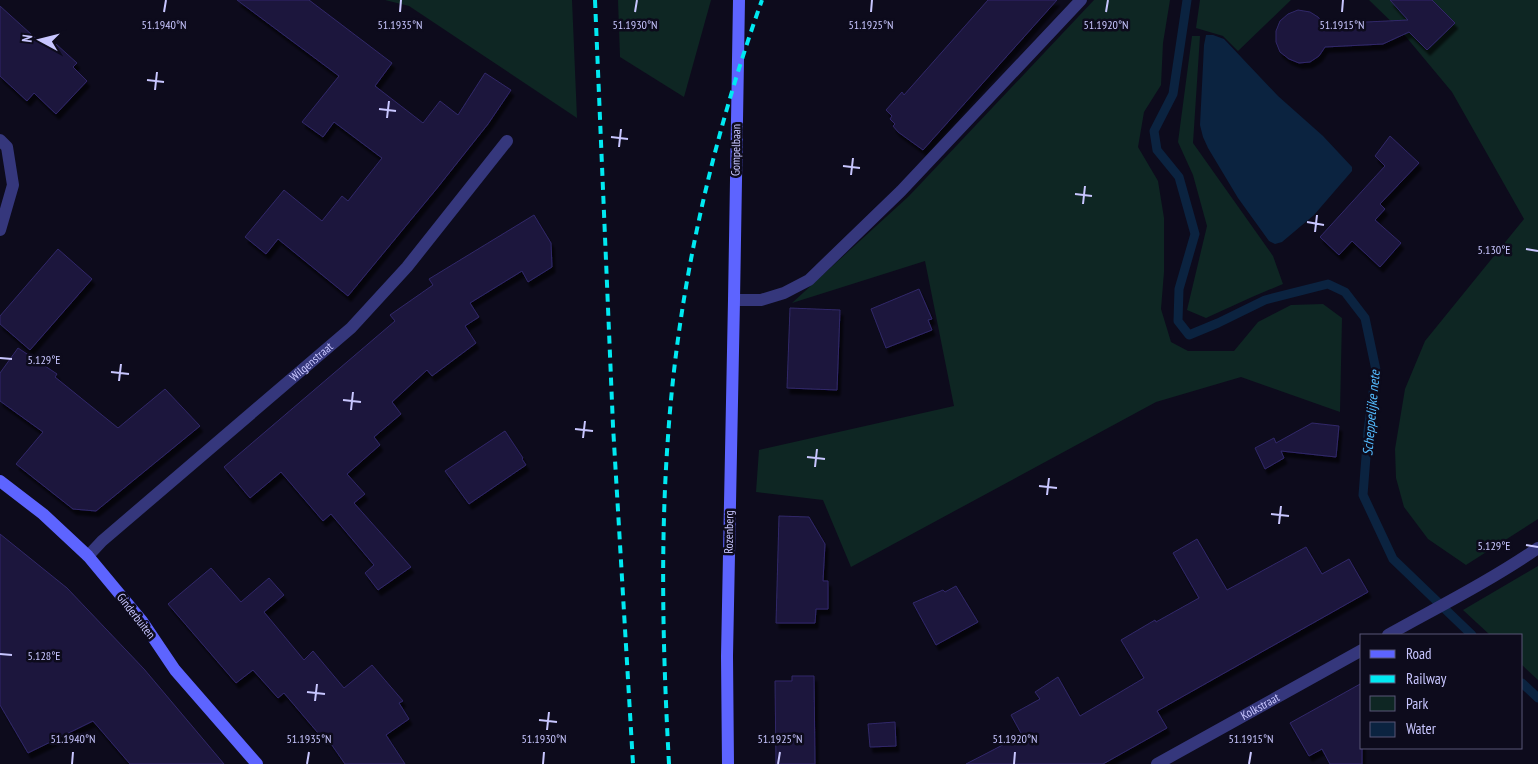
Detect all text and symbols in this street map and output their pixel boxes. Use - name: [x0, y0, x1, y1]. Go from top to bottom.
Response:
- north arrow: [15, 15, 65, 65]
- text: 51.1940°N: [141, 17, 187, 32]
- text: 51.1935°N: [377, 17, 423, 32]
- text: 51.1930°N: [612, 17, 658, 32]
- text: 51.1925°N: [848, 17, 894, 32]
- text: 51.1920°N: [1083, 17, 1129, 32]
- text: 51.1915°N: [1319, 17, 1365, 32]
- text: N: [18, 34, 36, 43]
- street label: Gompelbaan: [728, 124, 743, 176]
- text: 5.130°E: [1478, 242, 1511, 257]
- street label: Wilgenstraat: [286, 338, 336, 384]
- text: 5.129°E: [28, 352, 61, 367]
- water label: Scheppelijke nete: [1358, 368, 1384, 456]
- street label: Rozenberg: [721, 510, 736, 554]
- text: 5.129°E: [1478, 538, 1511, 553]
- street label: Ginderbuiten: [114, 590, 159, 641]
- legend: [1360, 634, 1523, 749]
- text: Road: [1406, 644, 1432, 663]
- text: 5.128°E: [28, 648, 61, 663]
- text: Railway: [1406, 669, 1447, 688]
- street label: Kolkstraat: [1238, 689, 1282, 723]
- text: Park: [1406, 694, 1428, 713]
- text: Water: [1406, 719, 1437, 738]
- text: 51.1940°N: [50, 731, 96, 746]
- text: 51.1935°N: [286, 731, 332, 746]
- text: 51.1930°N: [521, 731, 567, 746]
- text: 51.1925°N: [757, 731, 803, 746]
- text: 51.1920°N: [992, 731, 1038, 746]
- text: 51.1915°N: [1228, 731, 1274, 746]

